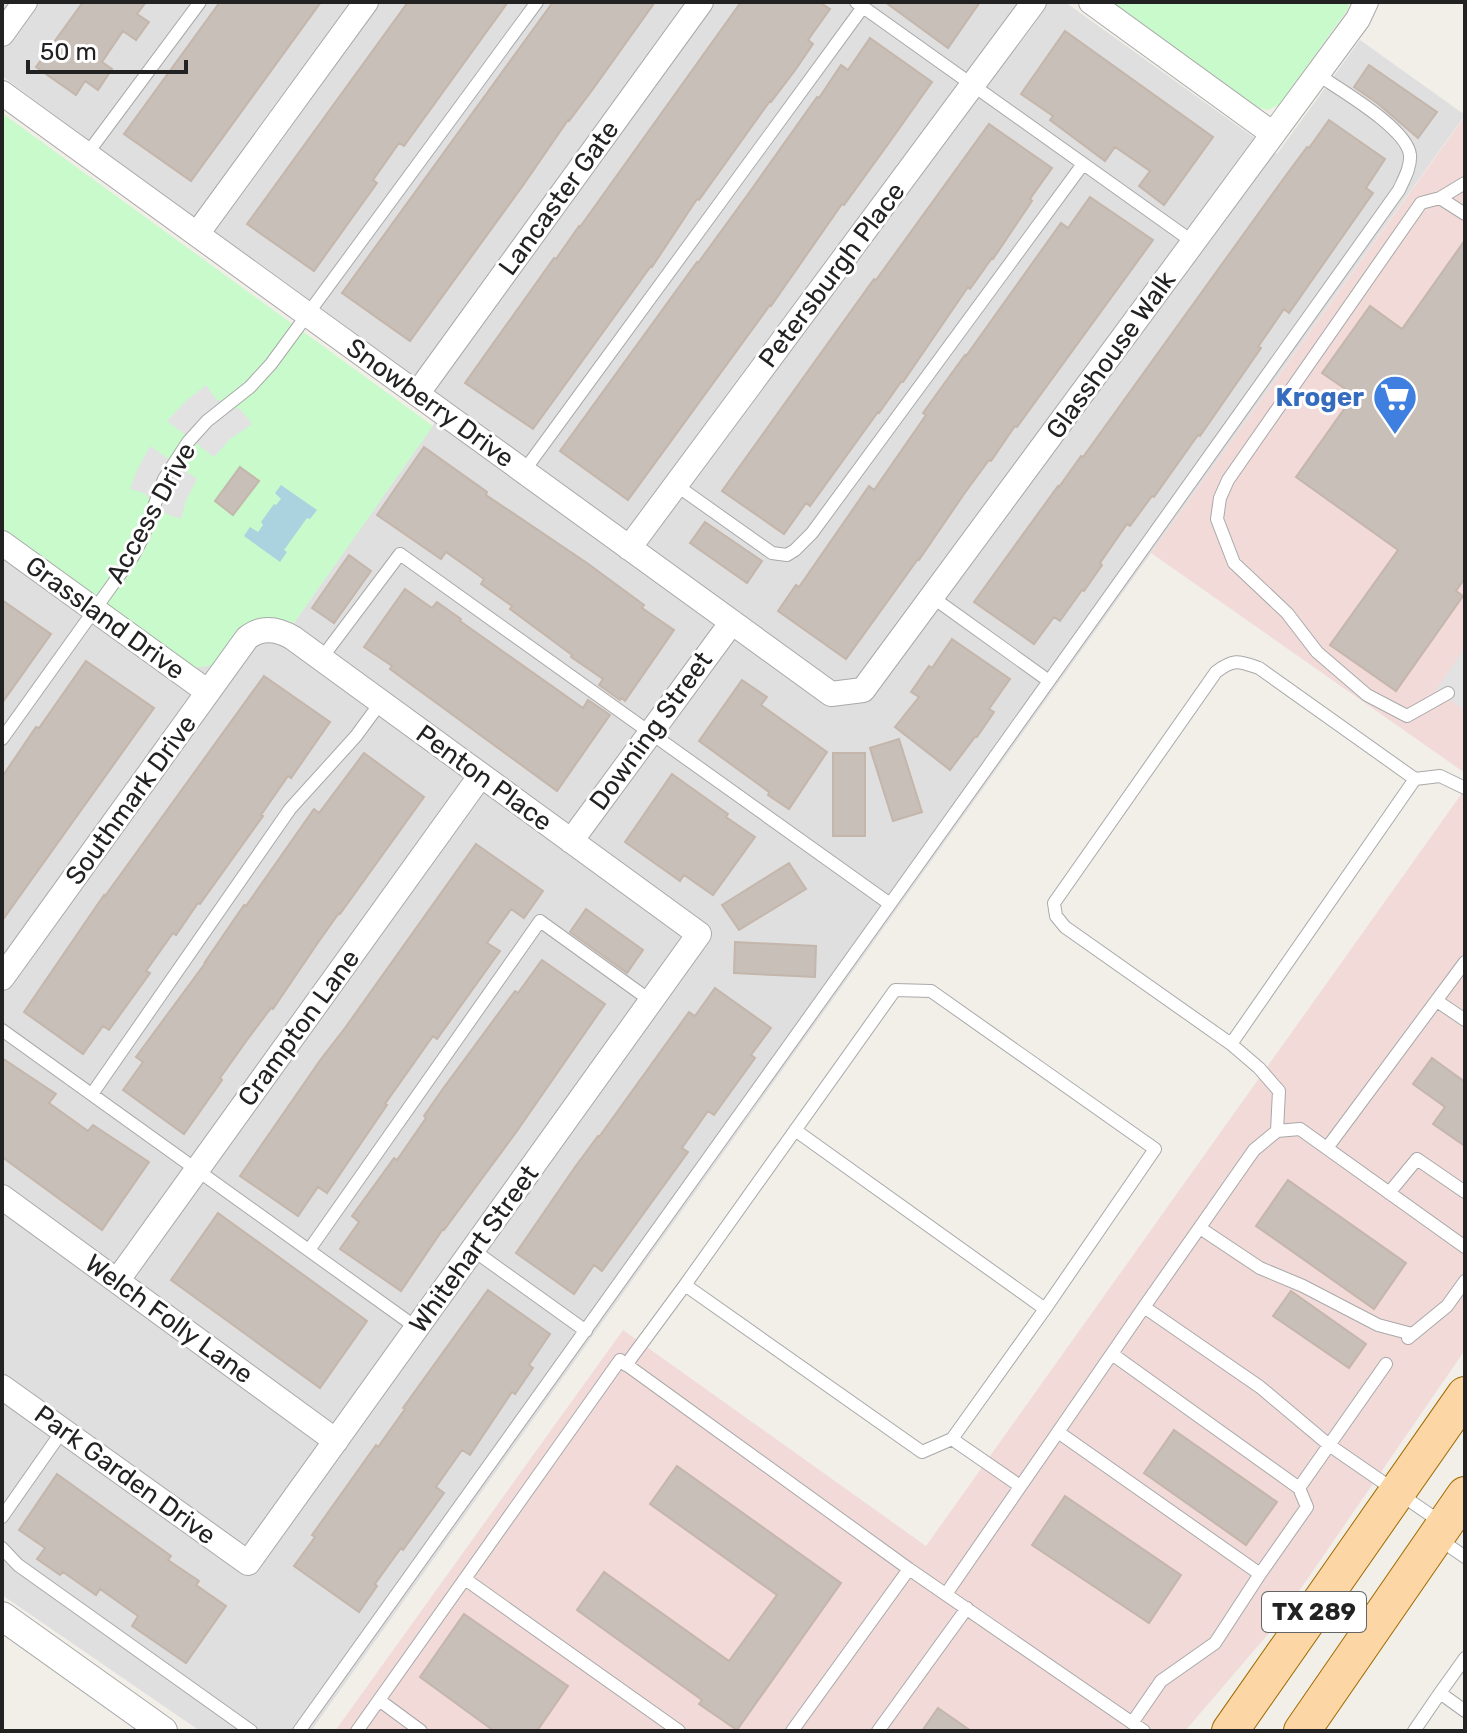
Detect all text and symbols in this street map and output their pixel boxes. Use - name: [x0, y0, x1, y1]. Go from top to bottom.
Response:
- scale bar: [28, 24, 186, 74]
- text: 50 m: [40, 38, 97, 66]
- street label: Lancaster Gate: [492, 115, 626, 281]
- street label: Petersburgh Place: [752, 176, 912, 374]
- street label: Glasshouse Walk: [1040, 265, 1182, 445]
- street label: Snowberry Drive: [340, 332, 520, 474]
- supermarket icon: Kroger: [1371, 373, 1419, 436]
- place label: Kroger: [1275, 382, 1364, 413]
- street label: Access Drive: [100, 437, 202, 589]
- street label: Grassland Drive: [19, 550, 191, 686]
- street label: Downing Street: [583, 646, 719, 816]
- street label: Southmark Drive: [59, 709, 203, 891]
- street label: Penton Place: [410, 718, 558, 838]
- street label: Crampton Lane: [232, 944, 366, 1112]
- street label: Whitehart Street: [403, 1159, 545, 1339]
- street label: Welch Folly Lane: [79, 1248, 259, 1390]
- street label: Park Garden Drive: [28, 1399, 222, 1551]
- road number: TX 289: [1262, 1592, 1366, 1632]

